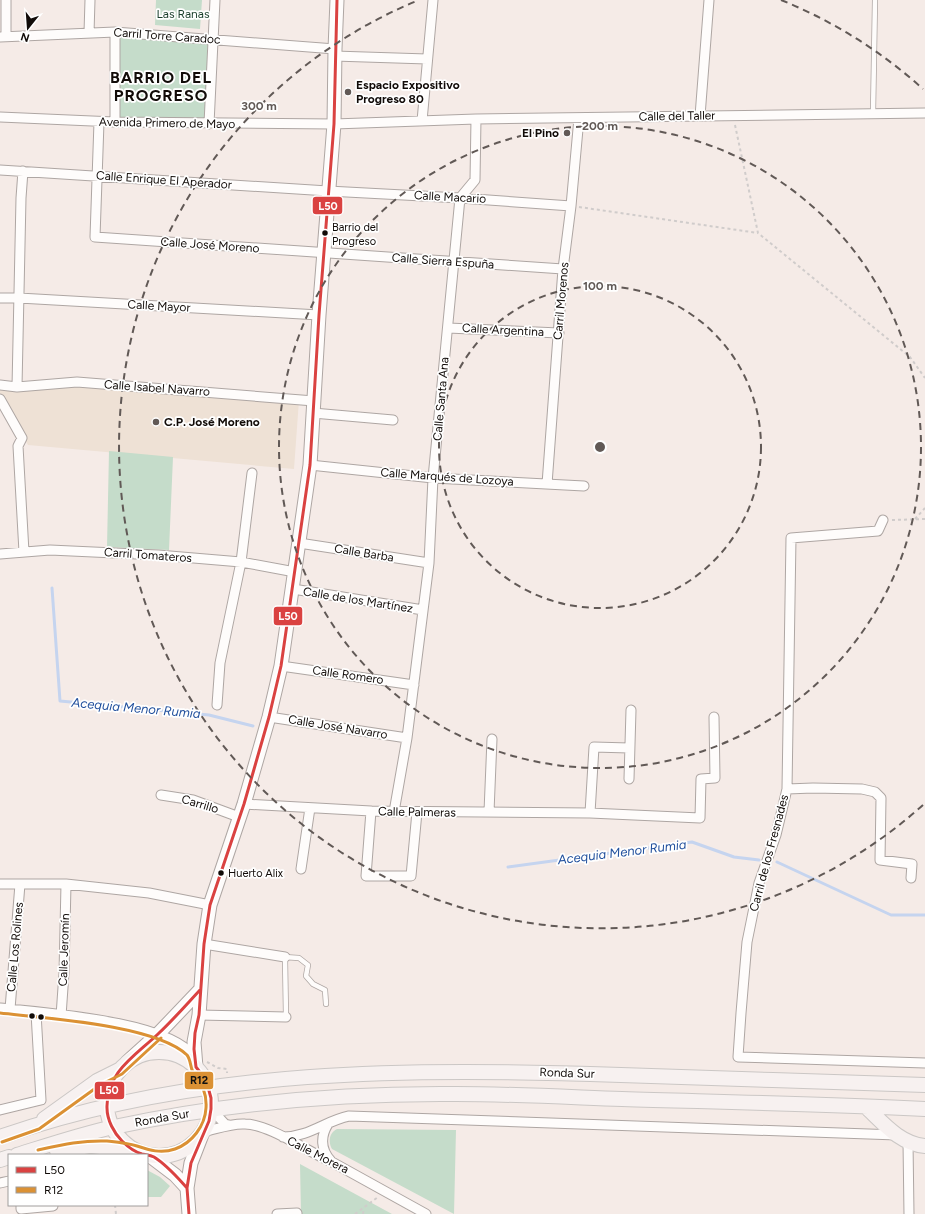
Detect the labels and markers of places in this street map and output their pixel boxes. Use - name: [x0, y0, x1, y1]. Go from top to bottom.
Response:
- place label: Espacio Expositivo Progreso 80: [356, 78, 460, 106]
- marker: Espacio Expositivo Progreso 80: [343, 87, 353, 97]
- place label: El Pino: [522, 126, 559, 140]
- marker: El Pino: [562, 128, 572, 138]
- place label: Barrio del Progreso: [332, 221, 378, 248]
- marker: Barrio del Progreso: [320, 228, 330, 238]
- place label: C.P. José Moreno: [164, 415, 260, 429]
- marker: C.P. José Moreno: [151, 417, 161, 427]
- centre of rings: [593, 440, 607, 454]
- place label: Huerto Alix: [228, 867, 284, 880]
- marker: Huerto Alix: [216, 868, 226, 878]
- unlabelled marker: [27, 1011, 37, 1021]
- unlabelled marker: [36, 1012, 46, 1022]

